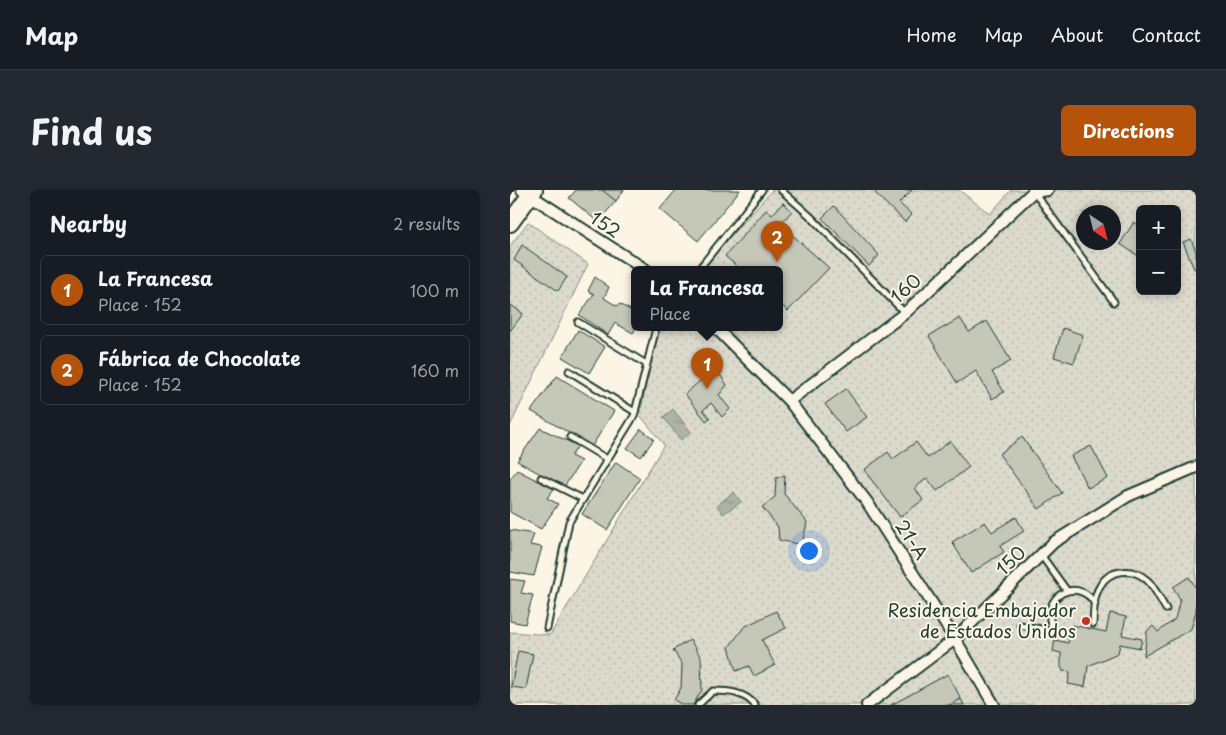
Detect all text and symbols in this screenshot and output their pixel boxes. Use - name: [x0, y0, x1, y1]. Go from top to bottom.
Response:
- text: Map: [25, 17, 78, 53]
- text: Home: [906, 21, 956, 48]
- text: Map: [984, 21, 1023, 48]
- text: About: [1051, 21, 1103, 48]
- text: Contact: [1131, 21, 1201, 48]
- text: Find us: [30, 104, 152, 157]
- button: Directions: [1061, 105, 1196, 156]
- street label: 152: [585, 204, 627, 244]
- north arrow: [1076, 205, 1121, 250]
- map controls: [1136, 205, 1181, 295]
- button: +: [1136, 205, 1181, 250]
- text: Nearby: [50, 207, 127, 239]
- text: 2 results: [393, 211, 460, 235]
- pin: 2: [761, 221, 793, 262]
- button: −: [1136, 250, 1181, 295]
- text: La Francesa: [98, 264, 213, 292]
- popup: [631, 266, 783, 331]
- street label: 160: [883, 267, 927, 309]
- text: La Francesa: [650, 273, 764, 301]
- text: 1: [63, 278, 71, 302]
- text: 100 m: [410, 278, 459, 302]
- text: Place · 152: [98, 292, 182, 316]
- text: Place: [650, 301, 690, 325]
- text: Fábrica de Chocolate: [98, 344, 301, 372]
- pin: 1: [691, 348, 723, 389]
- text: 2: [61, 358, 73, 382]
- text: 160 m: [411, 358, 459, 382]
- text: Place · 152: [98, 372, 182, 396]
- street label: 21-A: [889, 514, 935, 565]
- your location: [796, 538, 822, 564]
- street label: 150: [989, 539, 1031, 581]
- place label: Residencia Embajador de Estados Unidos: [887, 596, 1076, 644]
- marker: Residencia Embajador de Estados Unidos: [1080, 615, 1092, 627]

